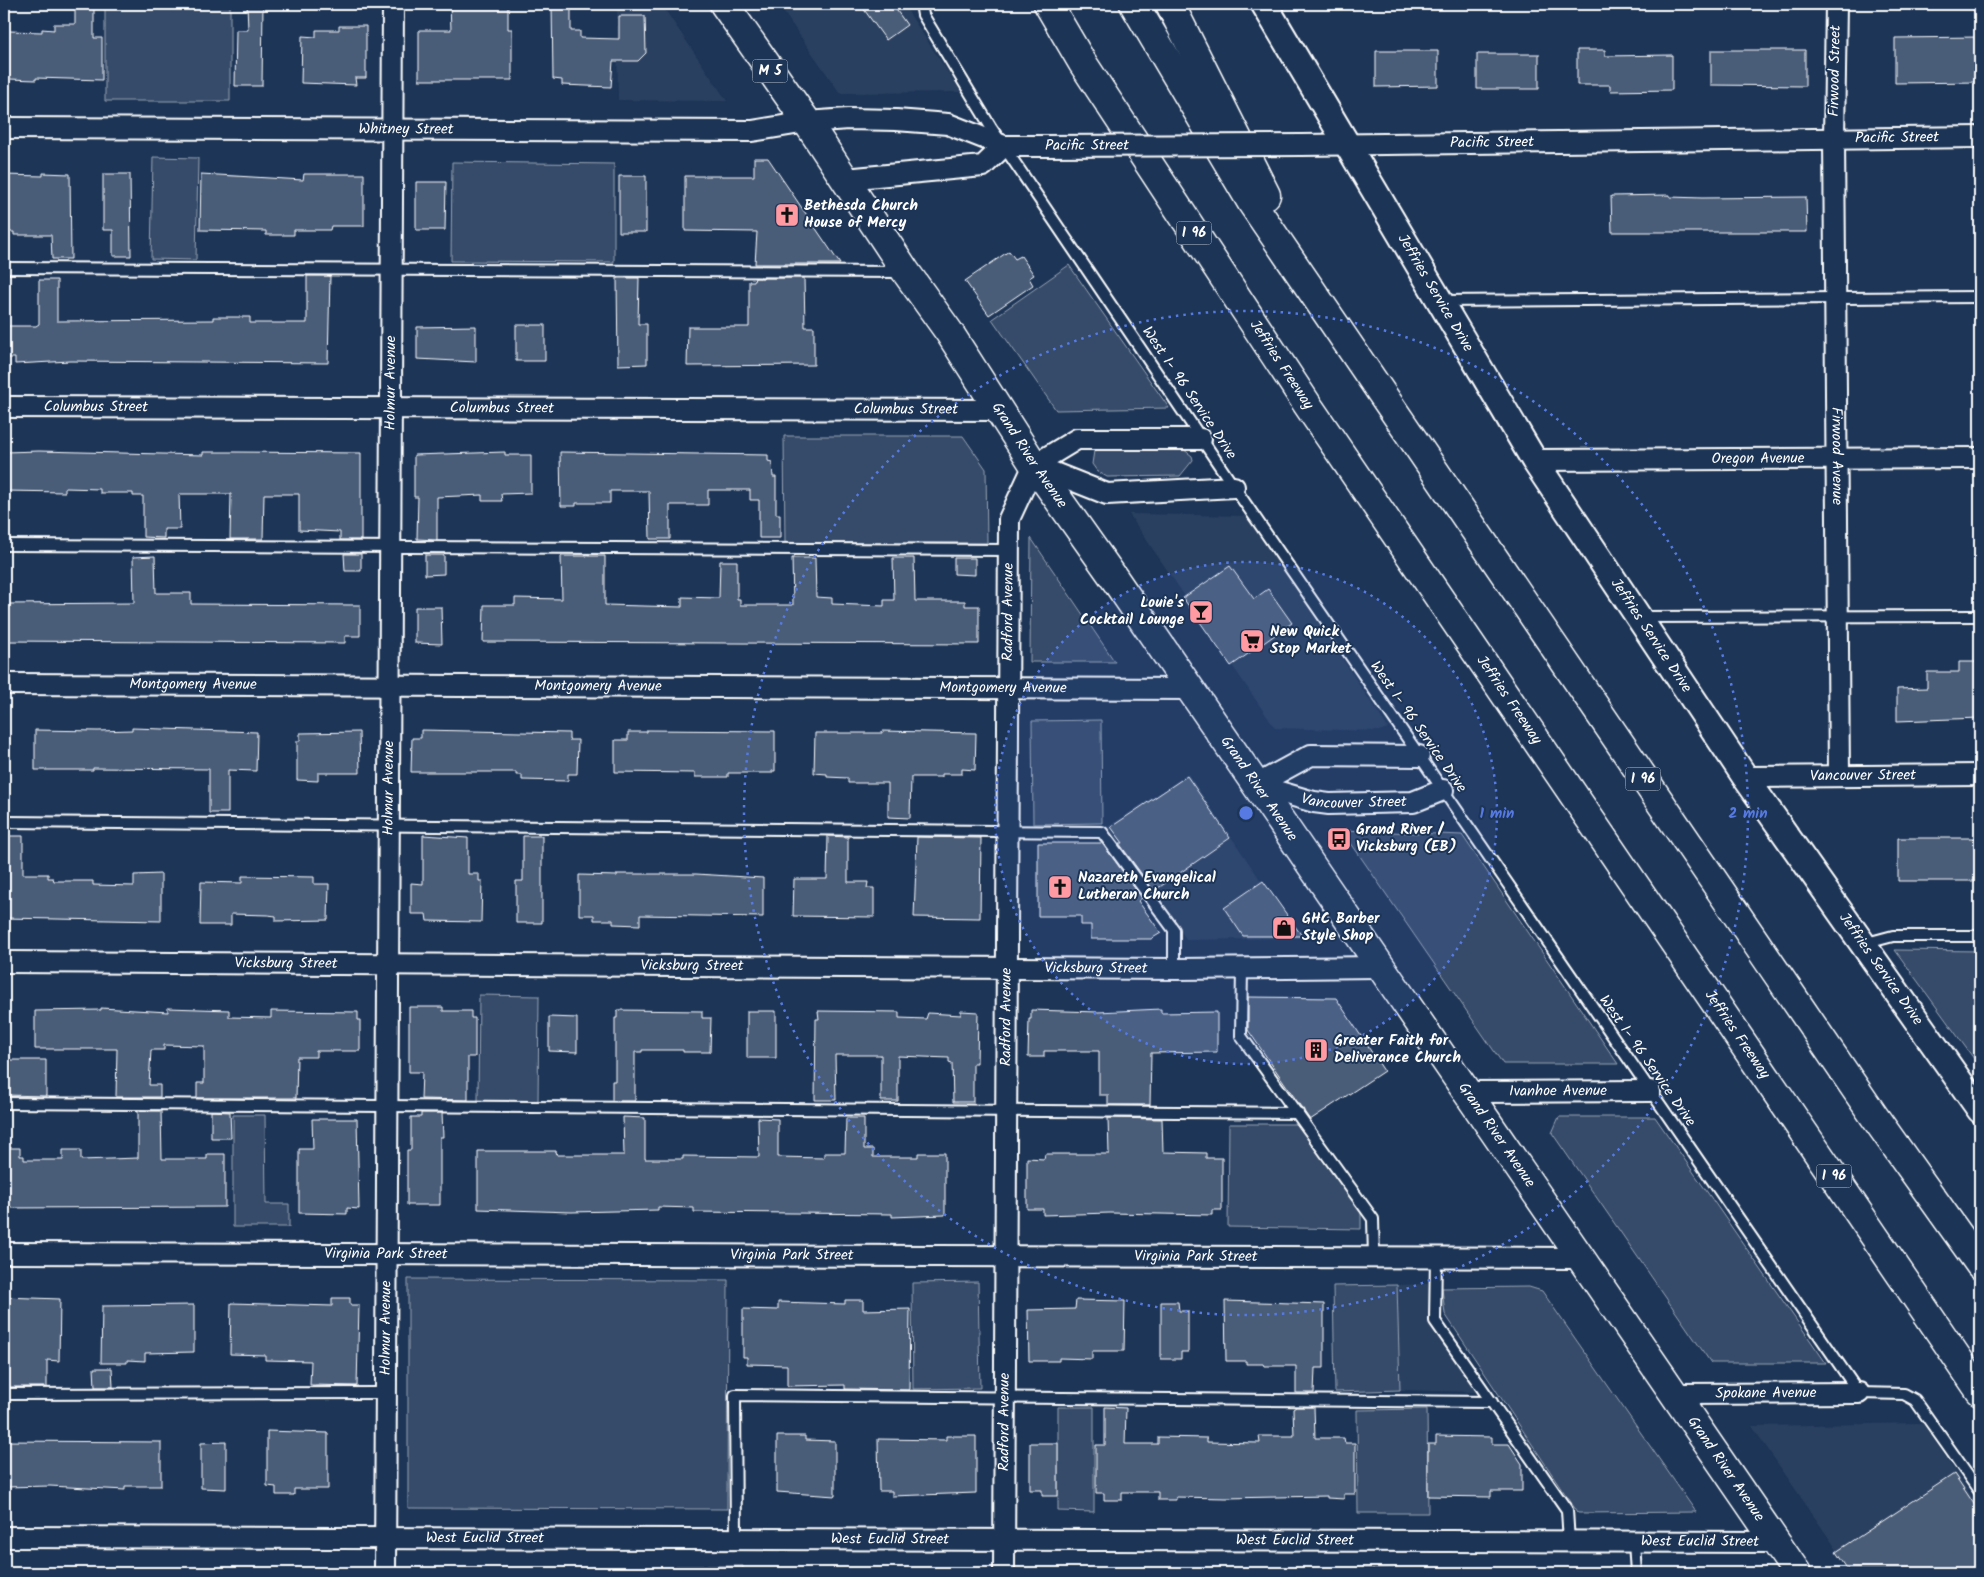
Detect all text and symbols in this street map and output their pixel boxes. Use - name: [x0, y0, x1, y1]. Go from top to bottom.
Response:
- street label: Firwood Street: [1822, 25, 1848, 117]
- road number: M 5: [752, 59, 788, 82]
- street label: Whitney Street: [358, 117, 454, 142]
- street label: Pacific Street: [1855, 125, 1939, 150]
- street label: Pacific Street: [1450, 130, 1534, 155]
- street label: Pacific Street: [1045, 134, 1129, 158]
- place label: Bethesda Church House of Mercy: [804, 194, 918, 235]
- church icon: Bethesda Church House of Mercy: [774, 202, 800, 228]
- road number: I 96: [1176, 222, 1212, 244]
- street label: Jeffries Service Drive: [1391, 230, 1480, 357]
- street label: Jeffries Freeway: [1243, 315, 1320, 416]
- street label: West I- 96 Service Drive: [1135, 322, 1243, 465]
- street label: Holmur Avenue: [379, 335, 403, 431]
- street label: Columbus Street: [44, 395, 148, 419]
- street label: Columbus Street: [450, 396, 554, 421]
- street label: Columbus Street: [854, 398, 958, 422]
- street label: Grand River Avenue: [985, 398, 1073, 514]
- street label: Firwood Avenue: [1824, 407, 1849, 505]
- street label: Oregon Avenue: [1711, 447, 1805, 471]
- street label: Radford Avenue: [996, 562, 1021, 661]
- street label: Jeffries Service Drive: [1604, 574, 1698, 698]
- place label: Louie's Cocktail Lounge: [1080, 591, 1185, 632]
- bar icon: Louie's Cocktail Lounge: [1188, 599, 1214, 625]
- place label: New Quick Stop Market: [1270, 620, 1352, 661]
- supermarket icon: New Quick Stop Market: [1239, 628, 1265, 654]
- street label: Jeffries Freeway: [1470, 651, 1548, 750]
- street label: West I- 96 Service Drive: [1363, 656, 1473, 798]
- street label: Montgomery Avenue: [129, 673, 257, 697]
- street label: Montgomery Avenue: [534, 674, 662, 699]
- street label: Montgomery Avenue: [939, 676, 1067, 700]
- street label: Grand River Avenue: [1214, 731, 1304, 847]
- street label: Holmur Avenue: [377, 740, 401, 836]
- street label: Vancouver Street: [1810, 764, 1916, 788]
- road number: I 96: [1626, 768, 1660, 791]
- street label: Vancouver Street: [1298, 787, 1407, 816]
- text: 1 min: [1480, 802, 1514, 826]
- text: 2 min: [1728, 802, 1768, 826]
- centre of rings: [1237, 804, 1255, 822]
- place label: Grand River / Vicksburg (EB): [1356, 818, 1457, 859]
- bus stop icon: Grand River / Vicksburg (EB): [1326, 826, 1352, 852]
- place label: Nazareth Evangelical Lutheran Church: [1078, 866, 1216, 907]
- church icon: Nazareth Evangelical Lutheran Church: [1047, 874, 1073, 900]
- place label: GHC Barber Style Shop: [1302, 907, 1380, 948]
- street label: Jeffries Service Drive: [1832, 908, 1929, 1031]
- shop icon: GHC Barber Style Shop: [1271, 915, 1297, 941]
- street label: Vicksburg Street: [234, 951, 338, 976]
- street label: Vicksburg Street: [640, 954, 744, 978]
- street label: Vicksburg Street: [1044, 956, 1148, 981]
- street label: Radford Avenue: [994, 967, 1019, 1066]
- street label: Jeffries Freeway: [1698, 985, 1777, 1085]
- street label: West I- 96 Service Drive: [1592, 990, 1702, 1132]
- place label: Greater Faith for Deliverance Church: [1334, 1029, 1461, 1070]
- building icon: Greater Faith for Deliverance Church: [1303, 1037, 1329, 1063]
- street label: Grand River Avenue: [1452, 1078, 1541, 1193]
- street label: Ivanhoe Avenue: [1509, 1079, 1607, 1104]
- road number: I 96: [1816, 1164, 1852, 1188]
- street label: Virginia Park Street: [324, 1242, 448, 1266]
- street label: Virginia Park Street: [730, 1243, 854, 1268]
- street label: Virginia Park Street: [1134, 1245, 1258, 1269]
- street label: Holmur Avenue: [374, 1280, 398, 1376]
- street label: Radford Avenue: [992, 1372, 1017, 1471]
- street label: Spokane Avenue: [1715, 1381, 1817, 1406]
- street label: Grand River Avenue: [1681, 1412, 1771, 1527]
- street label: West Euclid Street: [426, 1526, 544, 1551]
- street label: West Euclid Street: [831, 1527, 949, 1552]
- street label: West Euclid Street: [1236, 1528, 1354, 1553]
- street label: West Euclid Street: [1641, 1530, 1759, 1554]

